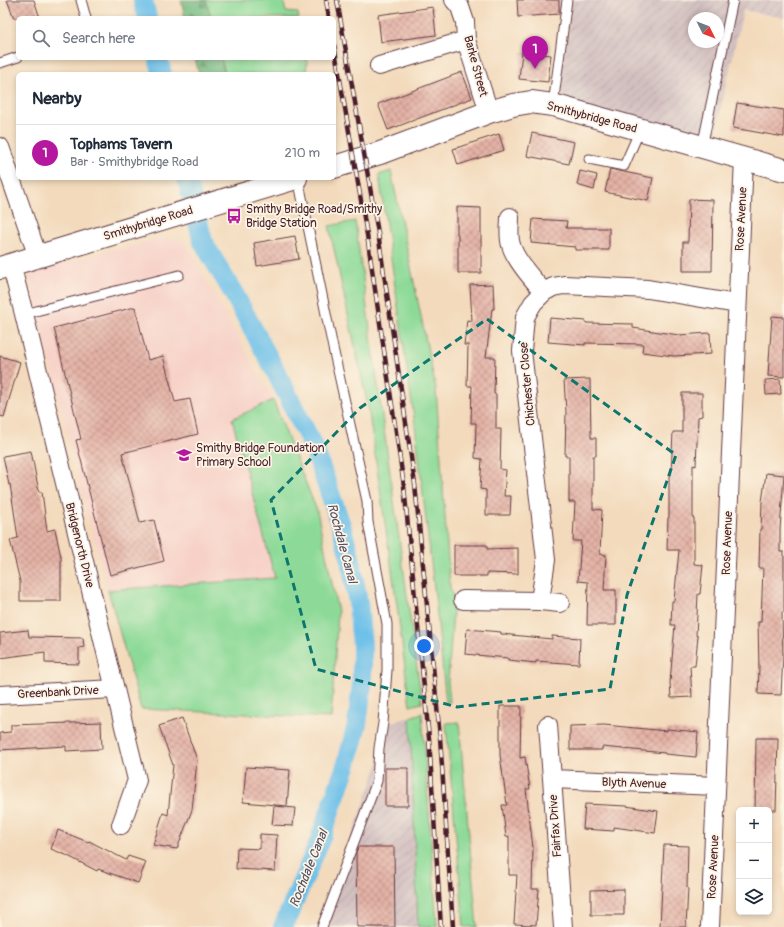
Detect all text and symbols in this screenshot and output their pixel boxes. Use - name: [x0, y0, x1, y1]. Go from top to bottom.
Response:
- north arrow: [688, 12, 724, 48]
- search box: [16, 16, 336, 60]
- icon: search: [30, 27, 52, 49]
- text: Search here: [62, 29, 135, 48]
- street label: Barke Street: [460, 34, 491, 99]
- pin: 1: [522, 36, 548, 69]
- text: Nearby: [32, 88, 81, 109]
- street label: Smithybridge Road: [545, 98, 639, 137]
- text: Tophams Tavern: [70, 135, 172, 154]
- text: 1: [42, 145, 48, 161]
- text: 210 m: [284, 145, 320, 161]
- text: Bar · Smithybridge Road: [70, 154, 199, 170]
- street label: Rose Avenue: [732, 187, 751, 251]
- place label: Smithy Bridge Road/Smithy Bridge Station: [246, 202, 382, 231]
- street label: Smithybridge Road: [102, 203, 195, 244]
- bus stop icon: Smithy Bridge Road/Smithy Bridge Station: [225, 207, 243, 225]
- street label: Chichester Close: [516, 341, 539, 426]
- place label: Smithy Bridge Foundation Primary School: [196, 441, 325, 470]
- school or university icon: Smithy Bridge Foundation Primary School: [175, 446, 193, 464]
- street label: Bridgenorth Drive: [62, 501, 97, 589]
- water label: Rochdale Canal: [324, 502, 361, 587]
- street label: Rose Avenue: [719, 511, 736, 575]
- your location: [414, 636, 434, 656]
- street label: Greenbank Drive: [17, 683, 99, 702]
- street label: Blyth Avenue: [601, 775, 667, 792]
- street label: Fairfax Drive: [546, 794, 565, 858]
- map controls: [736, 807, 772, 915]
- button: +: [736, 807, 772, 843]
- water label: Rochdale Canal: [286, 826, 332, 909]
- street label: Rose Avenue: [704, 835, 723, 899]
- button: −: [736, 843, 772, 879]
- button: layers: [736, 879, 772, 915]

